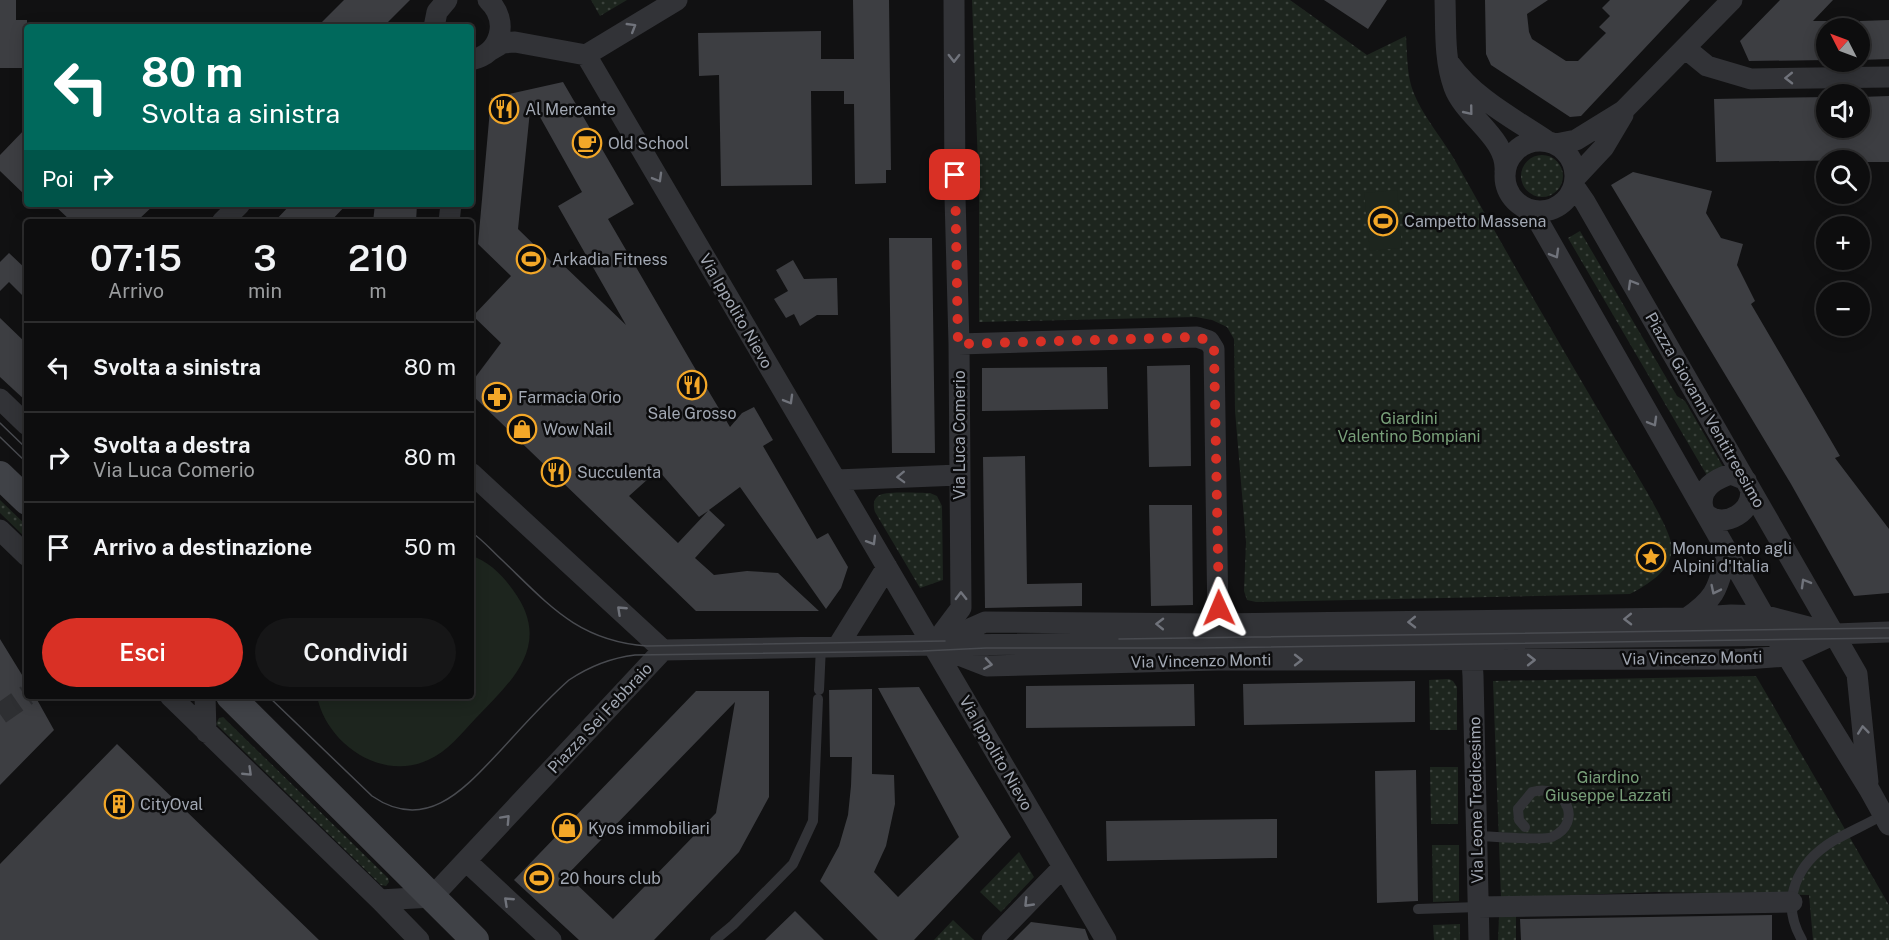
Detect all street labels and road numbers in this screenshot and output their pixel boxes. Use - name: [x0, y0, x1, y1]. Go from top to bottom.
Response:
- street label: Via Ippolito Nievo: [695, 250, 777, 372]
- street label: Piazza Giovanni Ventitreesimo: [1641, 309, 1769, 511]
- street label: Via Luca Comerio: [950, 370, 969, 500]
- street label: Via Vincenzo Monti: [1621, 647, 1763, 669]
- street label: Via Vincenzo Monti: [1130, 650, 1272, 672]
- street label: Piazza Sei Febbraio: [544, 659, 656, 777]
- street label: Via Ippolito Nievo: [955, 692, 1037, 814]
- street label: Via Leone Tredicesimo: [1465, 716, 1487, 884]

